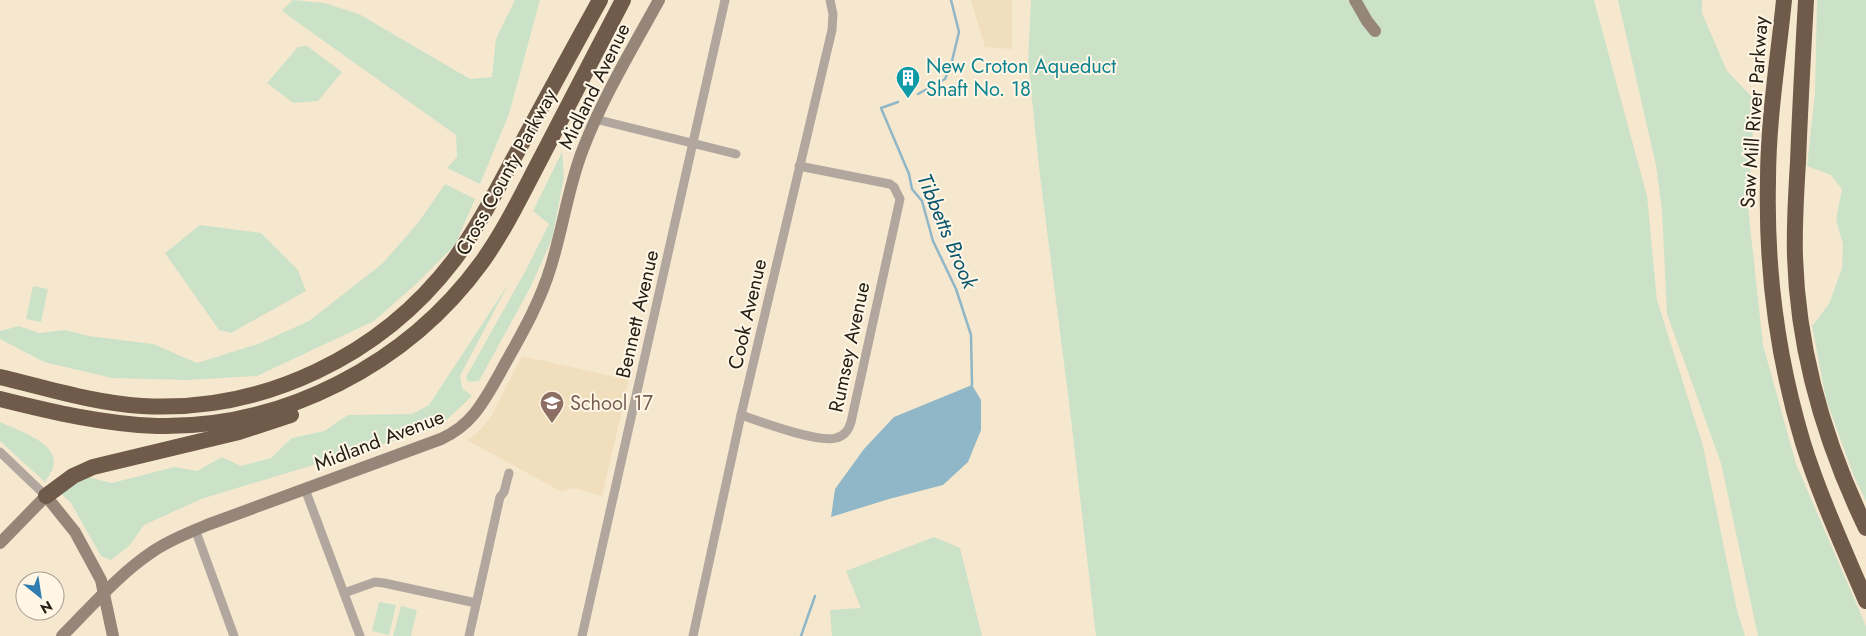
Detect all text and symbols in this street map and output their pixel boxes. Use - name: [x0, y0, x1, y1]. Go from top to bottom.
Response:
- street label: Saw Mill River Parkway: [1733, 15, 1776, 209]
- street label: Midland Avenue: [551, 18, 638, 154]
- place label: New Croton Aqueduct Shaft No. 18: [926, 52, 1116, 104]
- building icon: New Croton Aqueduct Shaft No. 18: [895, 65, 921, 99]
- street label: Cross County Parkway: [449, 84, 564, 261]
- water label: Tibbetts Brook: [909, 169, 985, 294]
- street label: Bennett Avenue: [609, 247, 666, 381]
- street label: Cook Avenue: [721, 256, 774, 372]
- street label: Rumsey Avenue: [822, 279, 877, 415]
- place label: School 17: [570, 389, 653, 418]
- school or university icon: School 17: [539, 390, 565, 424]
- street label: Midland Avenue: [310, 402, 448, 479]
- north arrow: [15, 571, 65, 621]
- text: N: [37, 596, 56, 619]

